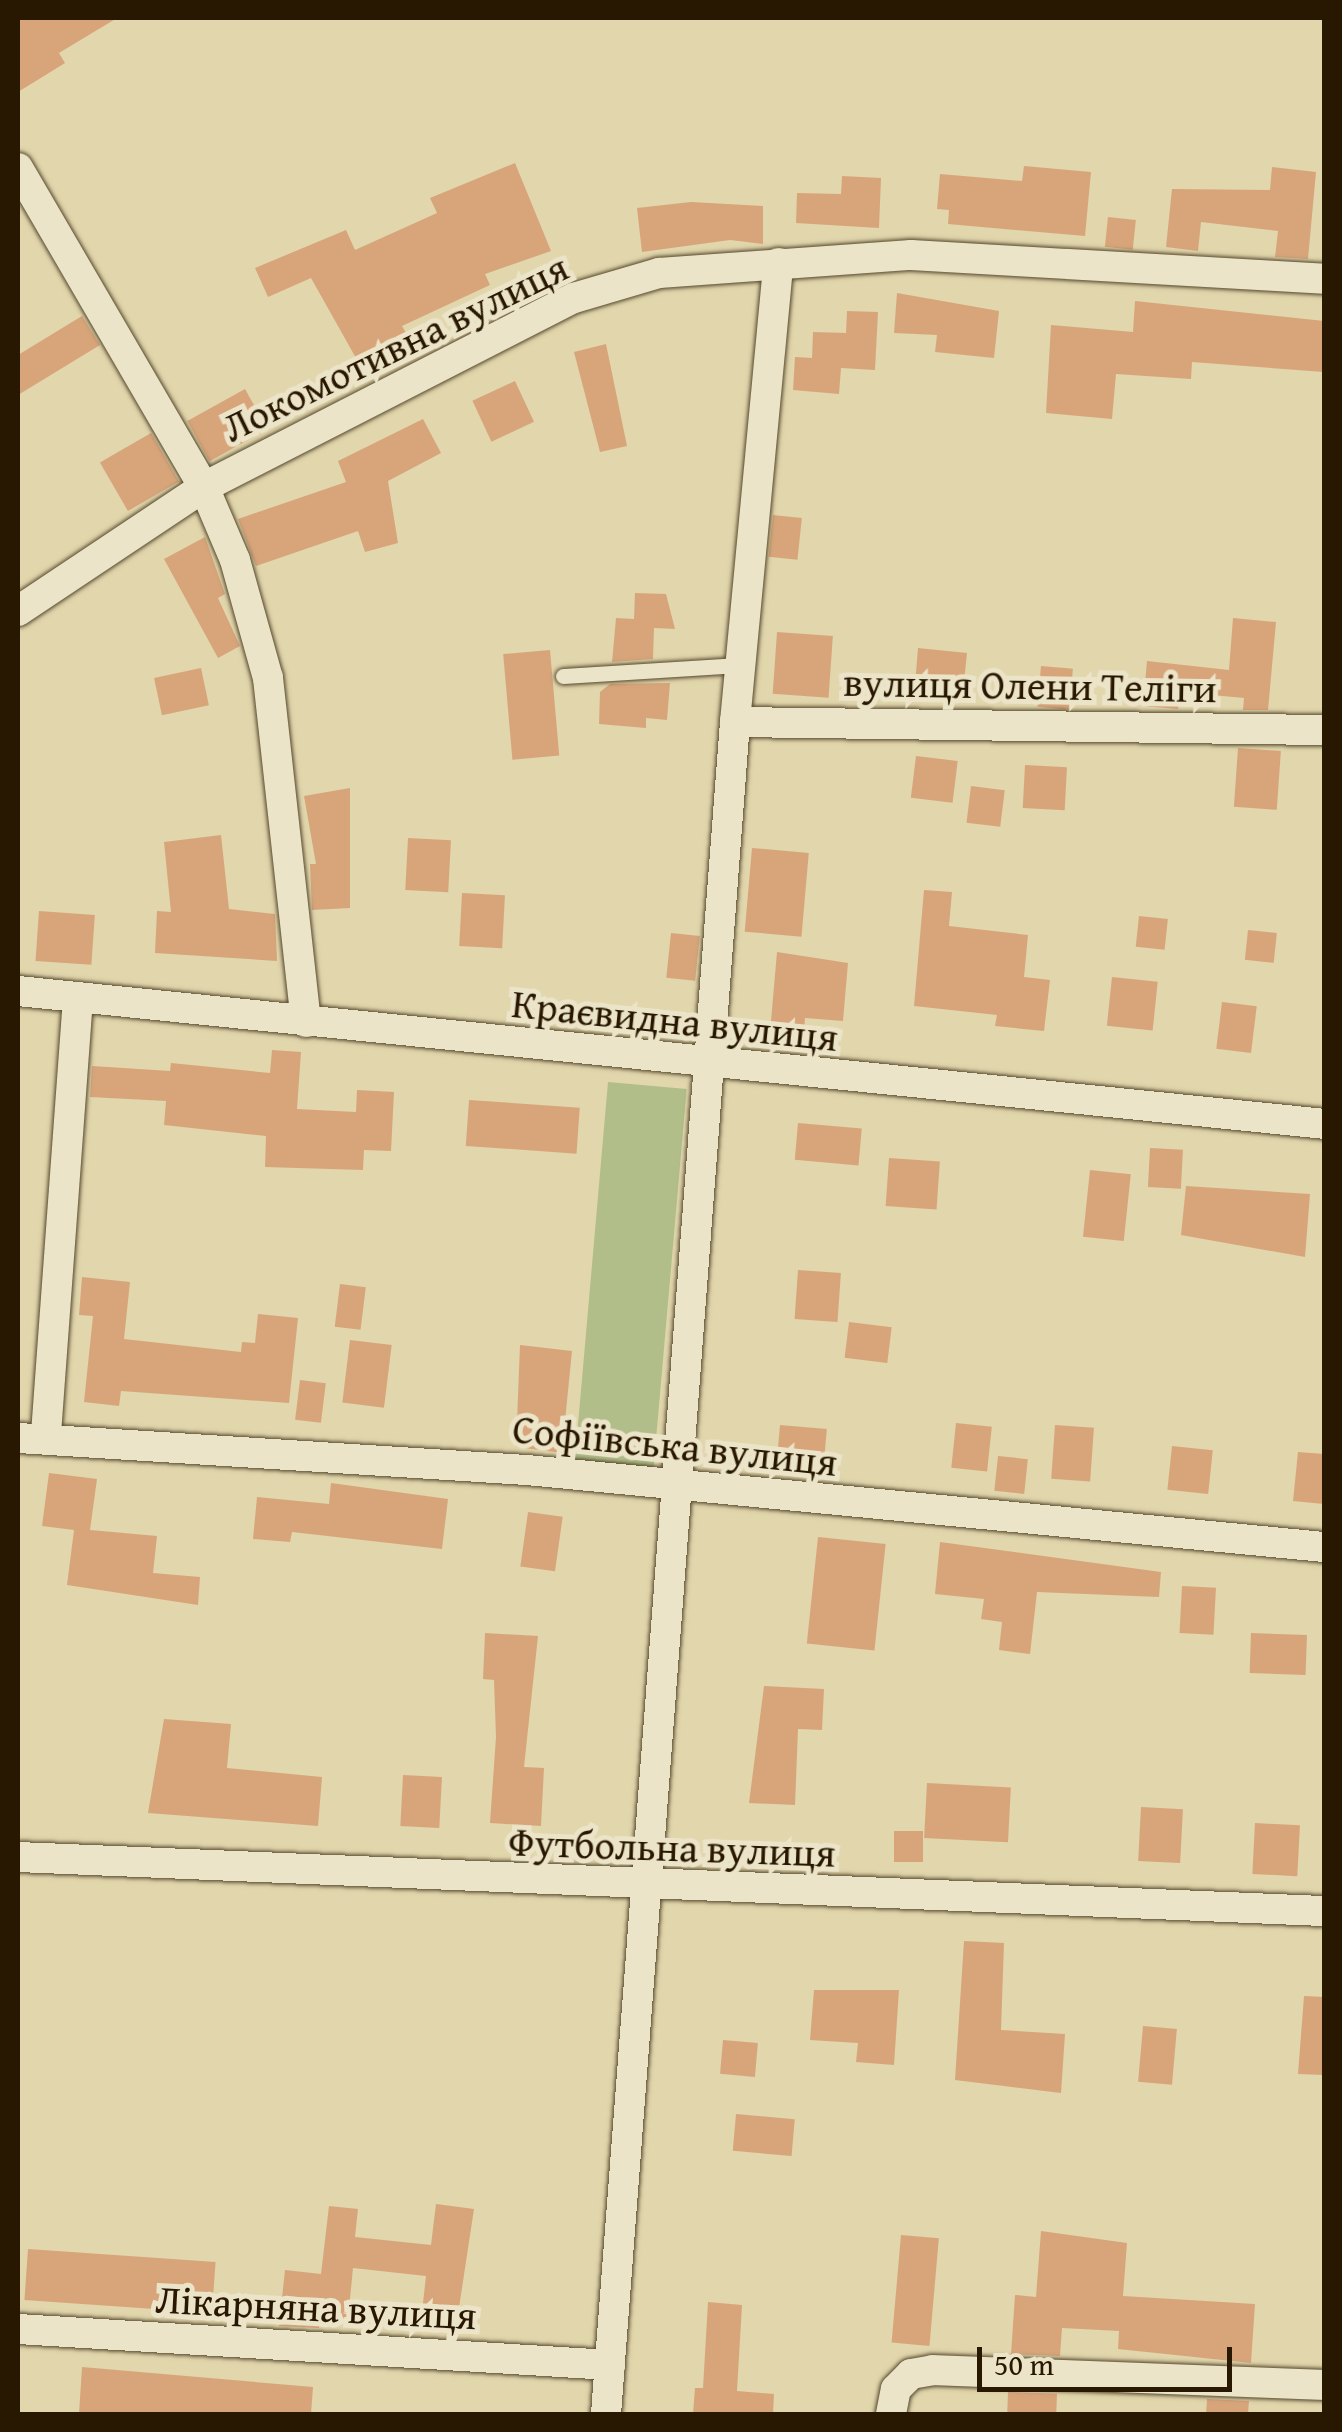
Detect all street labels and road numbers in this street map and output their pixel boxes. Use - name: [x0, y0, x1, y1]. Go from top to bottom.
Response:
- street label: Локомотивна вулиця: [214, 242, 576, 452]
- street label: вулиця Олени Теліги: [843, 658, 1217, 712]
- street label: Краєвидна вулиця: [510, 979, 840, 1061]
- street label: Софіївська вулиця: [510, 1404, 840, 1486]
- street label: Футбольна вулиця: [508, 1817, 836, 1877]
- street label: Лікарняна вулиця: [154, 2275, 478, 2339]

